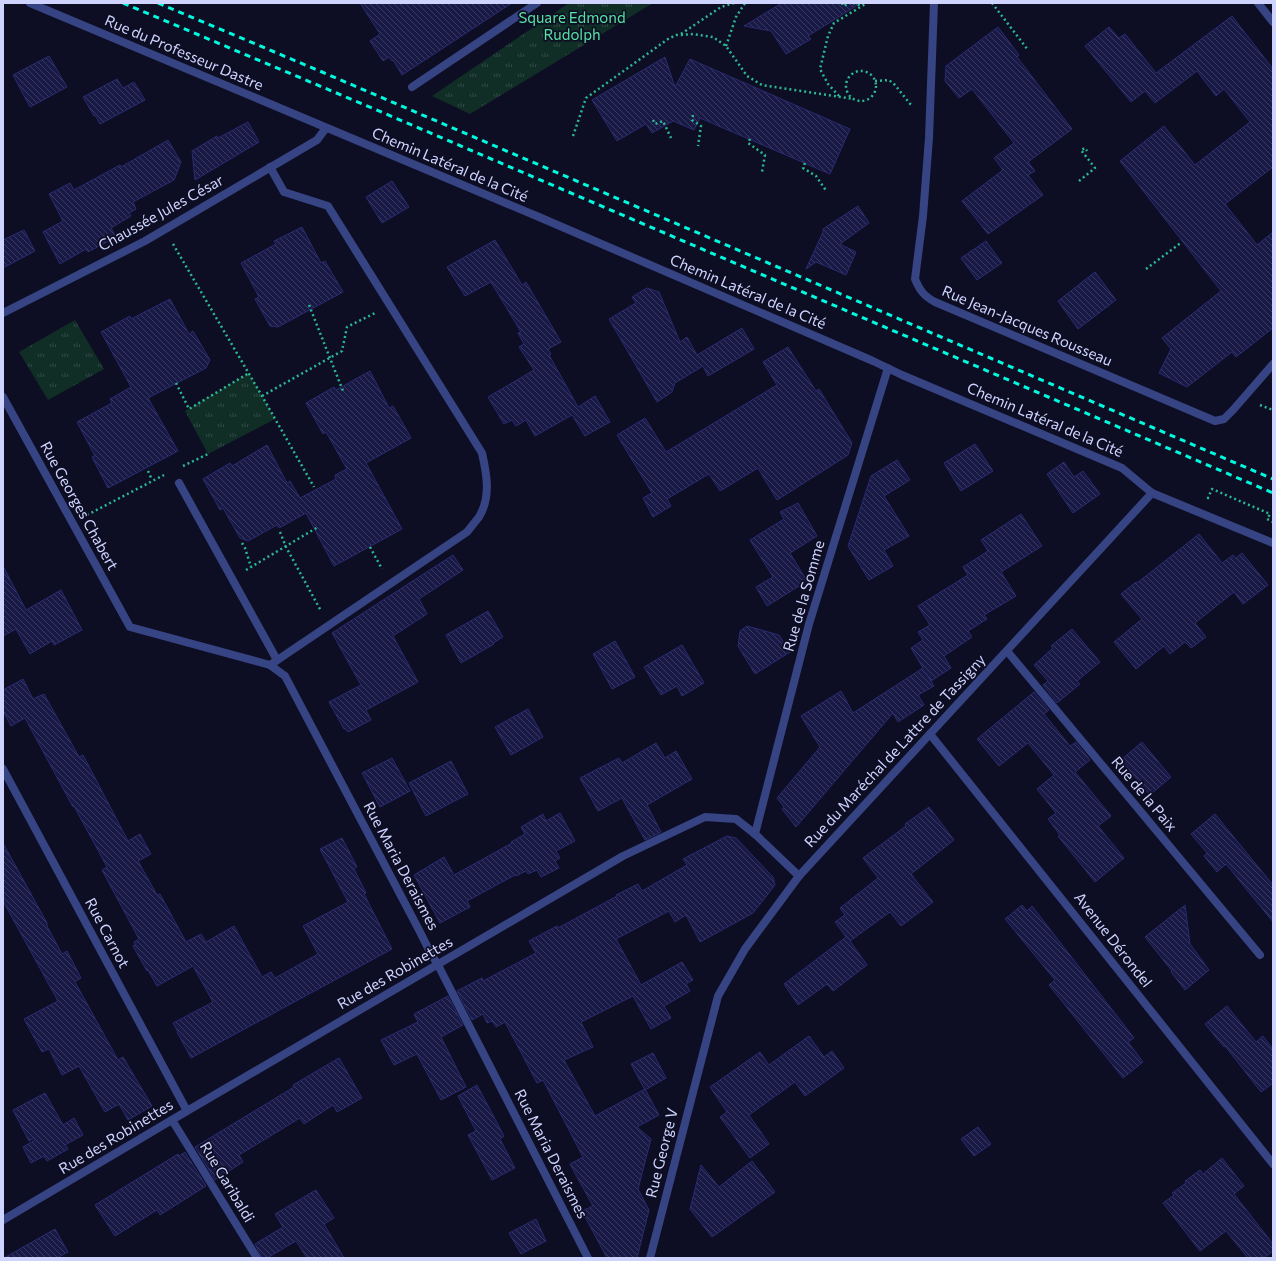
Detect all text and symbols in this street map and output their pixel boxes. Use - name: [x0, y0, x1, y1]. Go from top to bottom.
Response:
- park label: Square Edmond Rudolph: [518, 8, 626, 43]
- street label: Rue du Professeur Dastre: [102, 10, 267, 94]
- street label: Chemin Latéral de la Cité: [370, 123, 531, 205]
- street label: Chaussée Jules César: [95, 170, 226, 254]
- street label: Chemin Latéral de la Cité: [668, 250, 829, 332]
- street label: Rue Jean-Jacques Rousseau: [940, 281, 1115, 369]
- street label: Chemin Latéral de la Cité: [965, 378, 1126, 460]
- street label: Rue Georges Chabert: [37, 438, 123, 573]
- street label: Rue de la Somme: [779, 538, 828, 653]
- street label: Rue du Maréchal de Lattre de Tassigny: [800, 650, 989, 851]
- street label: Rue de la Paix: [1108, 752, 1181, 834]
- street label: Rue Maria Deraismes: [360, 798, 443, 933]
- street label: Avenue Dérondel: [1071, 888, 1156, 990]
- street label: Rue Carnot: [82, 894, 134, 971]
- street label: Rue des Robinettes: [334, 932, 455, 1012]
- street label: Rue Maria Deraismes: [511, 1086, 592, 1221]
- street label: Rue des Robinettes: [55, 1095, 176, 1177]
- street label: Rue George V: [641, 1106, 681, 1200]
- street label: Rue Garibaldi: [197, 1138, 259, 1225]

